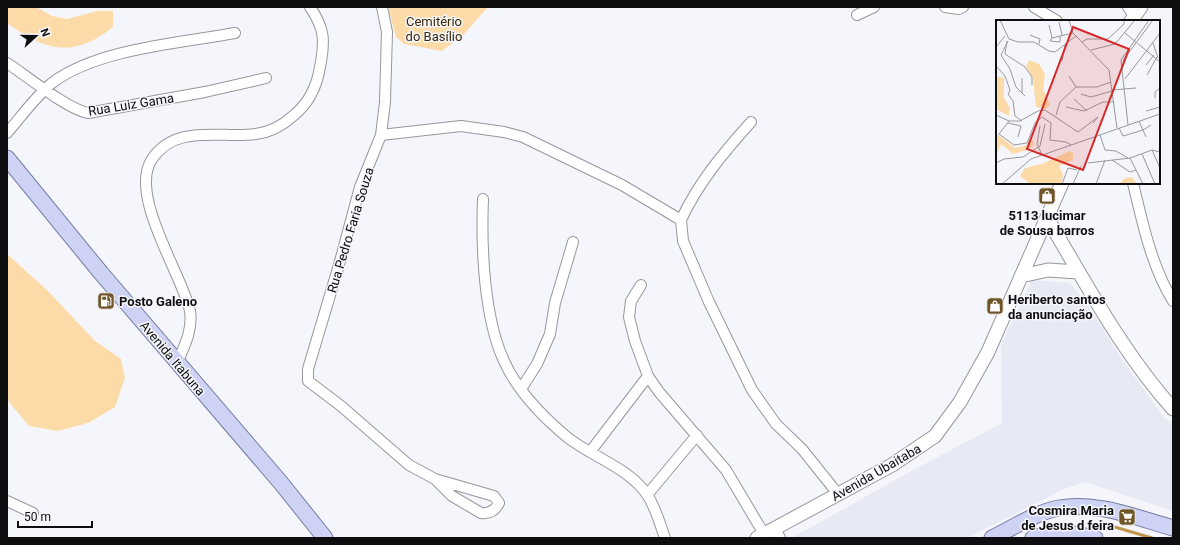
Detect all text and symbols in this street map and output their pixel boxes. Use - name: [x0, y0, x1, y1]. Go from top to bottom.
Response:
- park label: Cemitério do Basílio: [406, 14, 462, 44]
- north arrow: [16, 16, 56, 56]
- inset map: [996, 20, 1160, 184]
- text: N: [37, 27, 52, 39]
- street label: Rua Luiz Gama: [87, 90, 175, 119]
- street label: Rua Pedro Faria Souza: [324, 166, 377, 295]
- shop icon: 5113 lucimar de Sousa barros: [1037, 186, 1057, 206]
- place label: 5113 lucimar de Sousa barros: [1000, 208, 1095, 238]
- fuel station icon: Posto Galeno: [96, 291, 116, 311]
- place label: Heriberto santos da anunciação: [1008, 292, 1106, 322]
- place label: Posto Galeno: [119, 294, 197, 309]
- shop icon: Heriberto santos da anunciação: [985, 296, 1005, 316]
- street label: Avenida Itabuna: [137, 318, 208, 399]
- street label: Avenida Ubaitaba: [829, 441, 924, 504]
- scale bar: [18, 503, 92, 529]
- place label: Cosmira Maria de Jesus d feira: [1021, 503, 1114, 533]
- supermarket icon: Cosmira Maria de Jesus d feira: [1117, 507, 1137, 527]
- text: 50 m: [24, 510, 51, 524]

